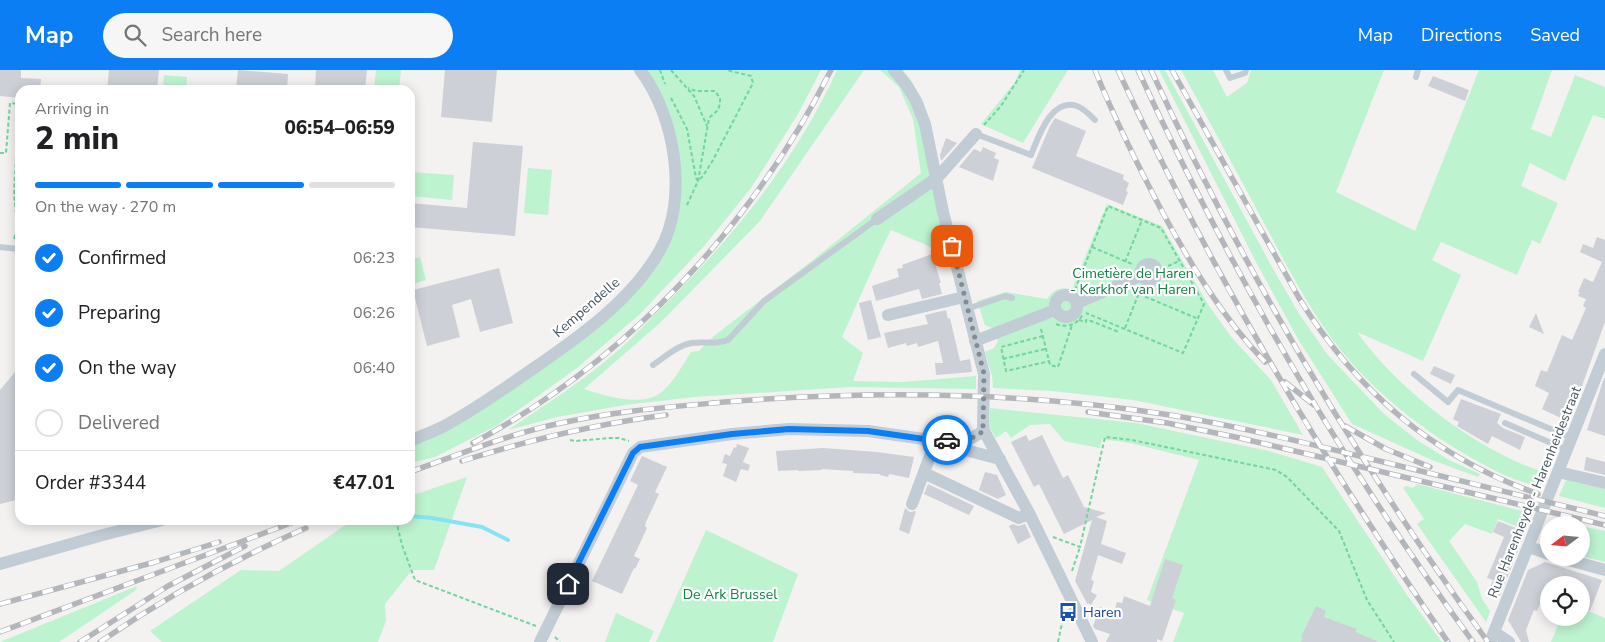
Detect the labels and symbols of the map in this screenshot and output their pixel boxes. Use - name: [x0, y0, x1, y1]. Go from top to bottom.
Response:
- pin: [931, 225, 973, 267]
- park label: Cimetière de Haren - Kerkhof van Haren: [1070, 264, 1196, 299]
- street label: Kempendelle: [549, 273, 624, 342]
- street label: Rue Harenheyde - Harenheidestraat: [1483, 383, 1586, 601]
- courier: [922, 415, 972, 465]
- north arrow: [1540, 516, 1590, 566]
- pin: [547, 563, 589, 605]
- park label: De Ark Brussel: [683, 585, 778, 604]
- bus stop icon: Haren: [1057, 601, 1079, 623]
- place label: Haren: [1083, 603, 1121, 622]

